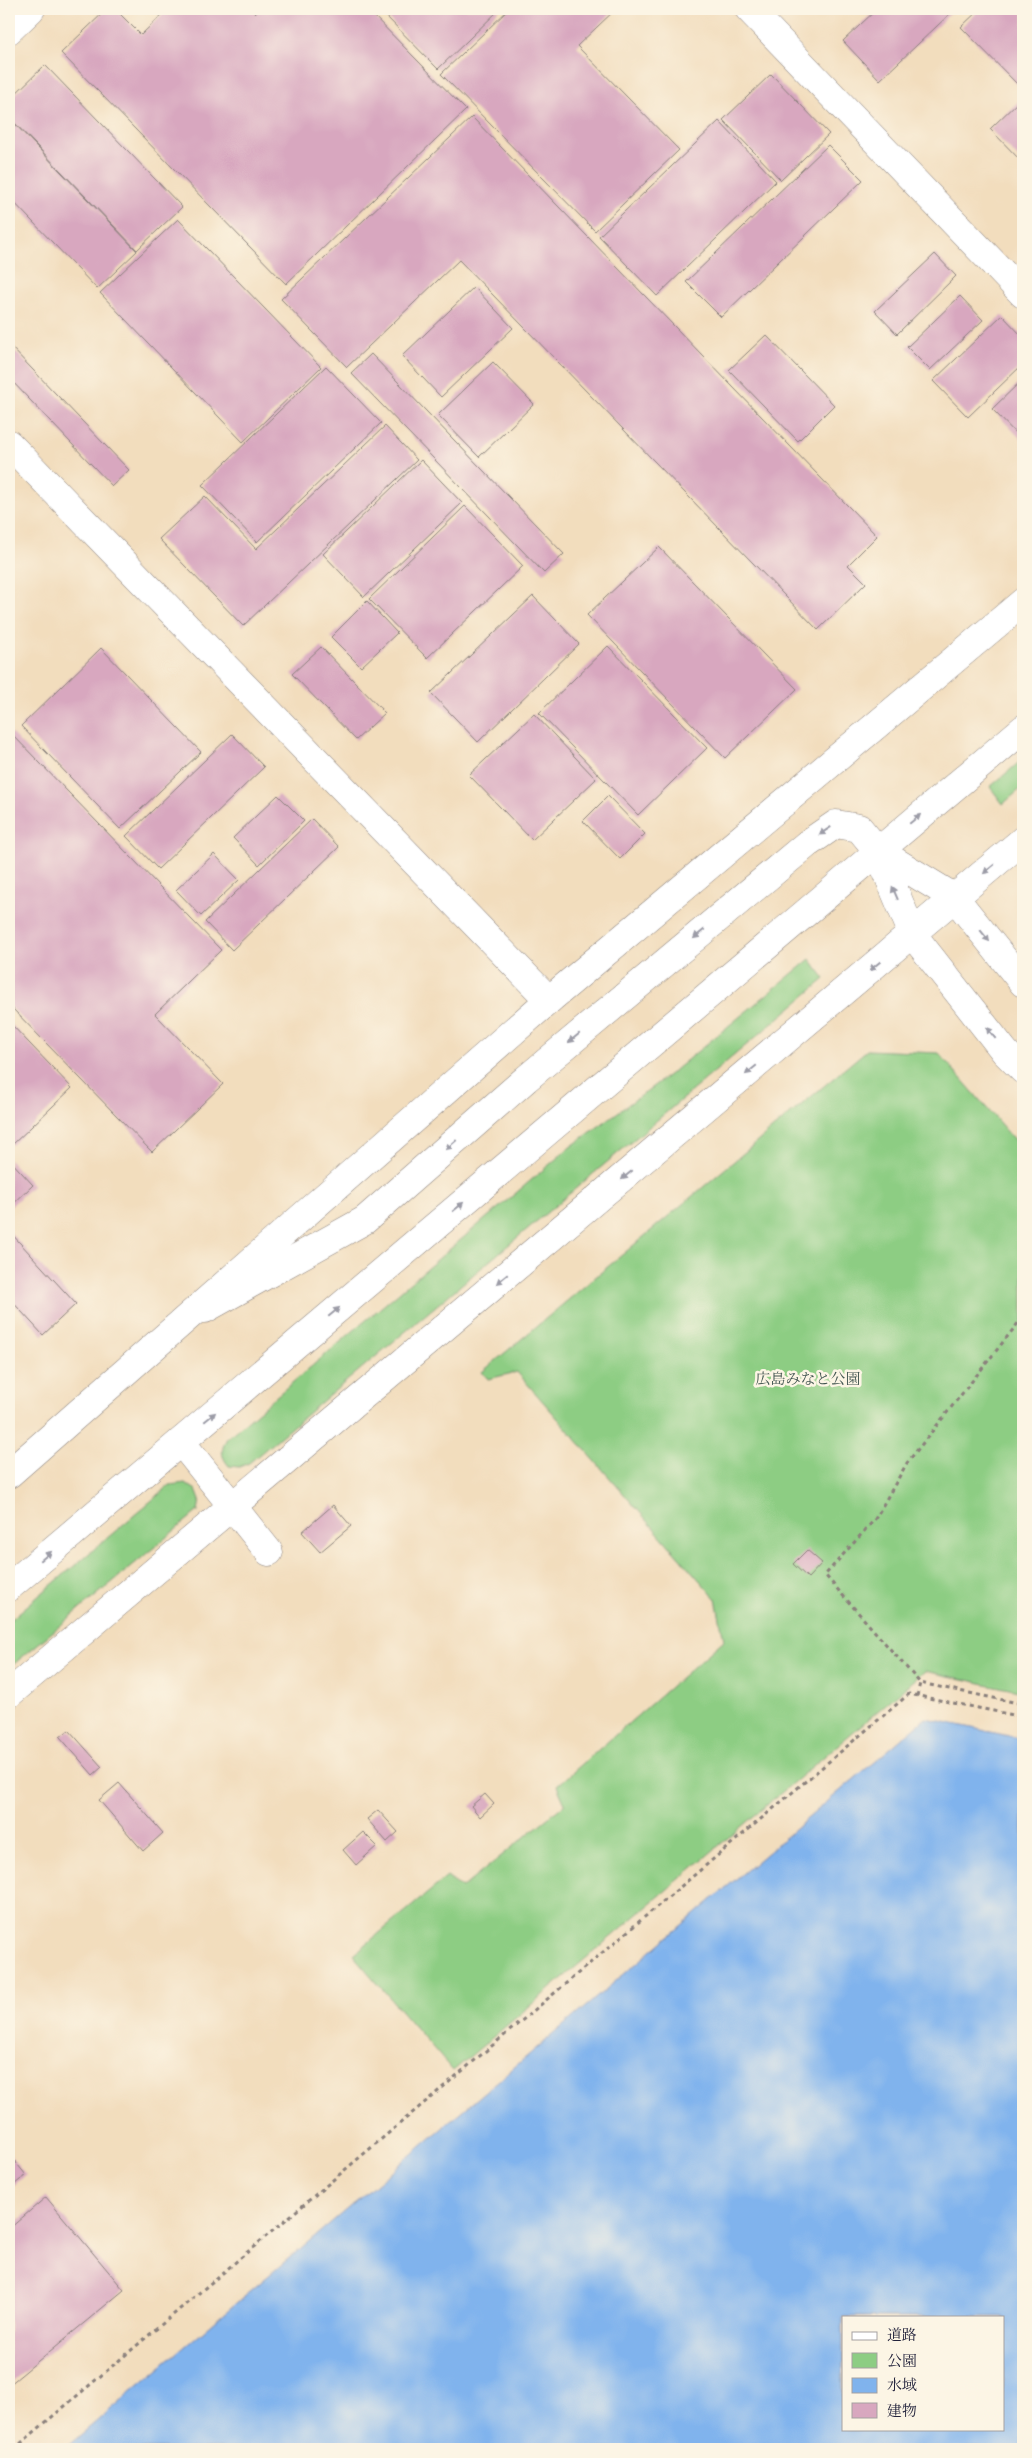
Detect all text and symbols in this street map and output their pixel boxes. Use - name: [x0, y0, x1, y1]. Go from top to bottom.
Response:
- one-way arrow: [908, 814, 921, 825]
- one-way arrow: [818, 827, 831, 836]
- one-way arrow: [983, 863, 995, 874]
- one-way arrow: [891, 886, 899, 900]
- one-way arrow: [692, 929, 705, 940]
- one-way arrow: [980, 929, 991, 942]
- one-way arrow: [869, 960, 882, 971]
- one-way arrow: [985, 1027, 996, 1040]
- one-way arrow: [568, 1033, 581, 1044]
- one-way arrow: [745, 1065, 758, 1076]
- one-way arrow: [445, 1139, 458, 1150]
- one-way arrow: [620, 1169, 633, 1180]
- one-way arrow: [451, 1201, 464, 1212]
- one-way arrow: [496, 1274, 509, 1285]
- one-way arrow: [327, 1306, 340, 1317]
- park label: 広島みなと公園: [755, 1369, 861, 1388]
- one-way arrow: [204, 1412, 216, 1423]
- one-way arrow: [39, 1550, 52, 1561]
- legend: [842, 2316, 1004, 2430]
- text: 道路: [887, 2325, 917, 2344]
- text: 公園: [887, 2351, 917, 2370]
- text: 水域: [887, 2375, 917, 2394]
- text: 建物: [887, 2401, 917, 2420]

